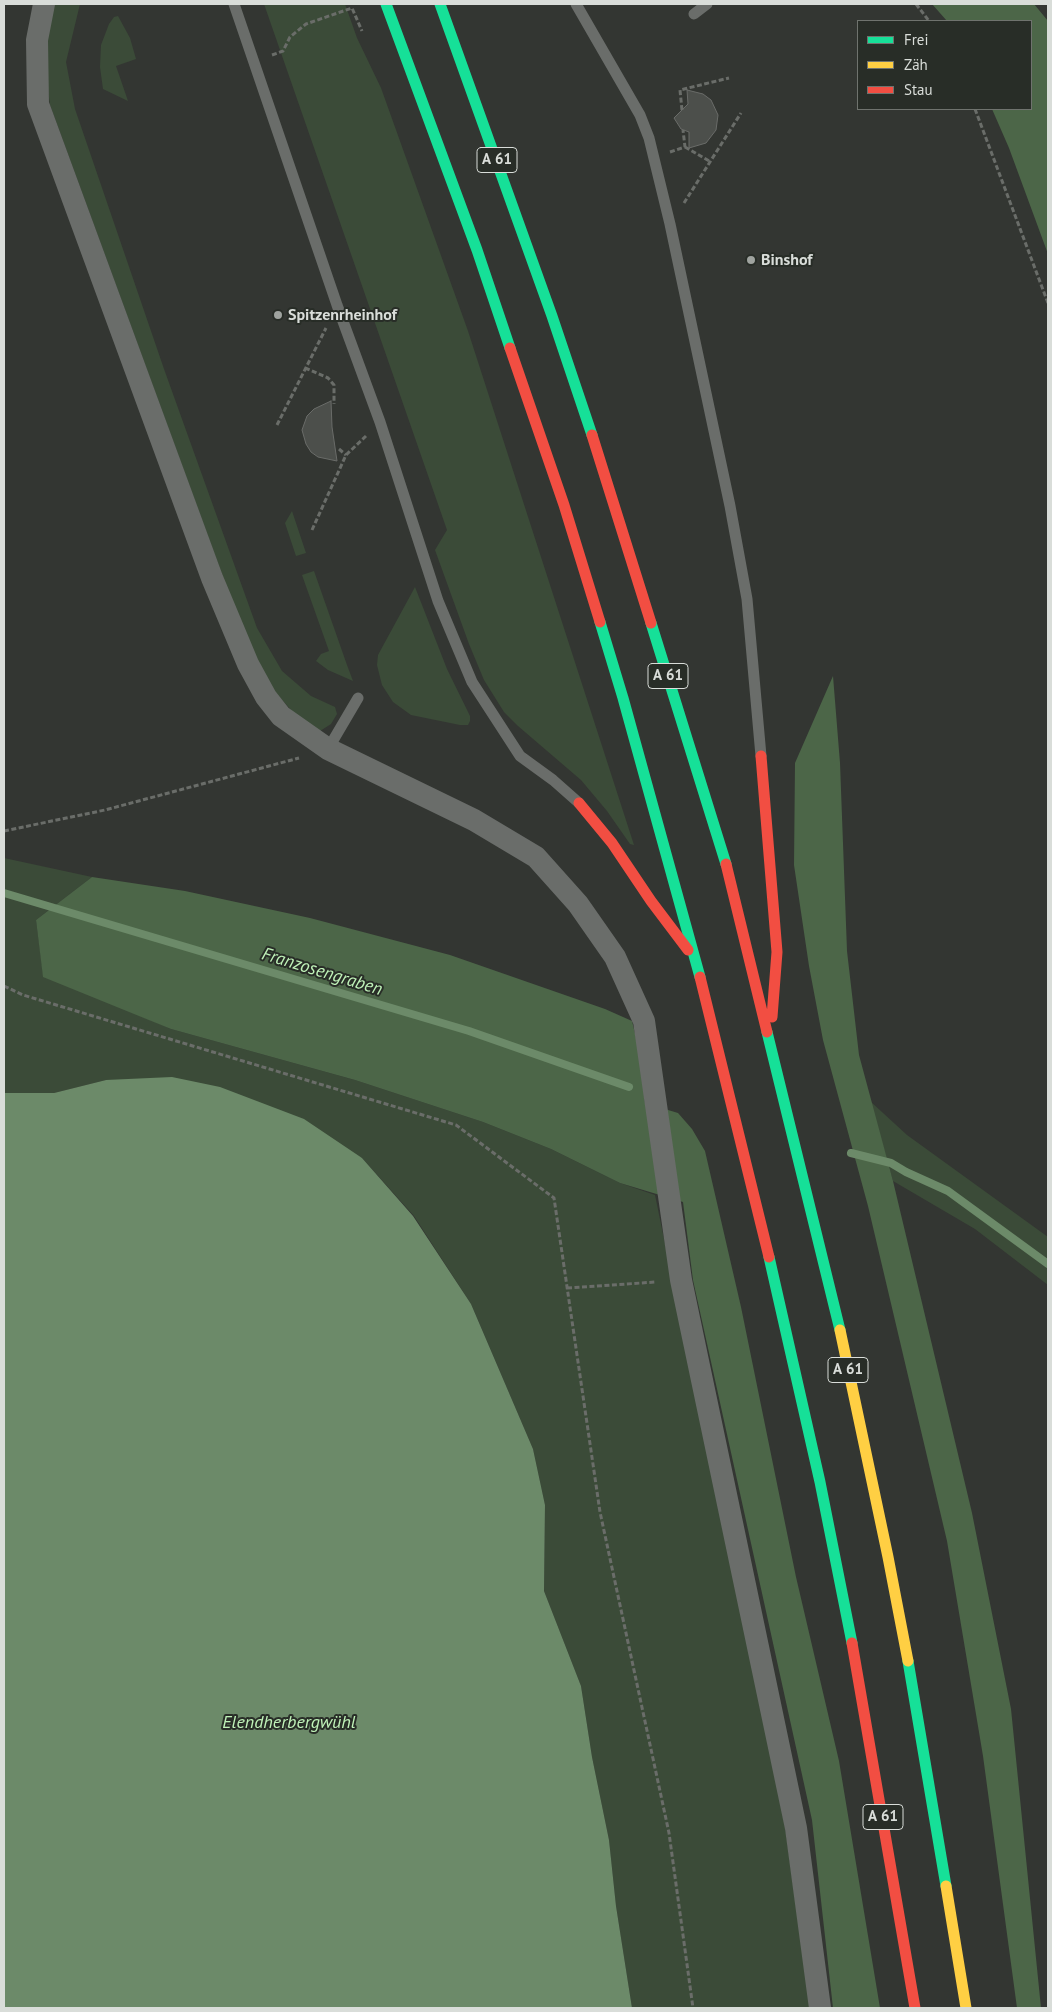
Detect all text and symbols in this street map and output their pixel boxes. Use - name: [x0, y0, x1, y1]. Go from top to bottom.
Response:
- legend: [857, 20, 1032, 110]
- text: Frei: [904, 30, 929, 49]
- text: Zäh: [904, 55, 928, 74]
- text: Stau: [904, 80, 933, 99]
- road number: A 61: [477, 148, 517, 172]
- place label: Binshof: [761, 250, 812, 270]
- marker: Binshof: [745, 254, 757, 266]
- place label: Spitzenrheinhof: [288, 305, 397, 325]
- marker: Spitzenrheinhof: [272, 309, 284, 321]
- road number: A 61: [648, 664, 688, 688]
- water label: Franzosengraben: [259, 943, 385, 1001]
- road number: A 61: [828, 1358, 868, 1382]
- water label: Elendherbergwühl: [222, 1712, 356, 1734]
- road number: A 61: [863, 1804, 903, 1830]

